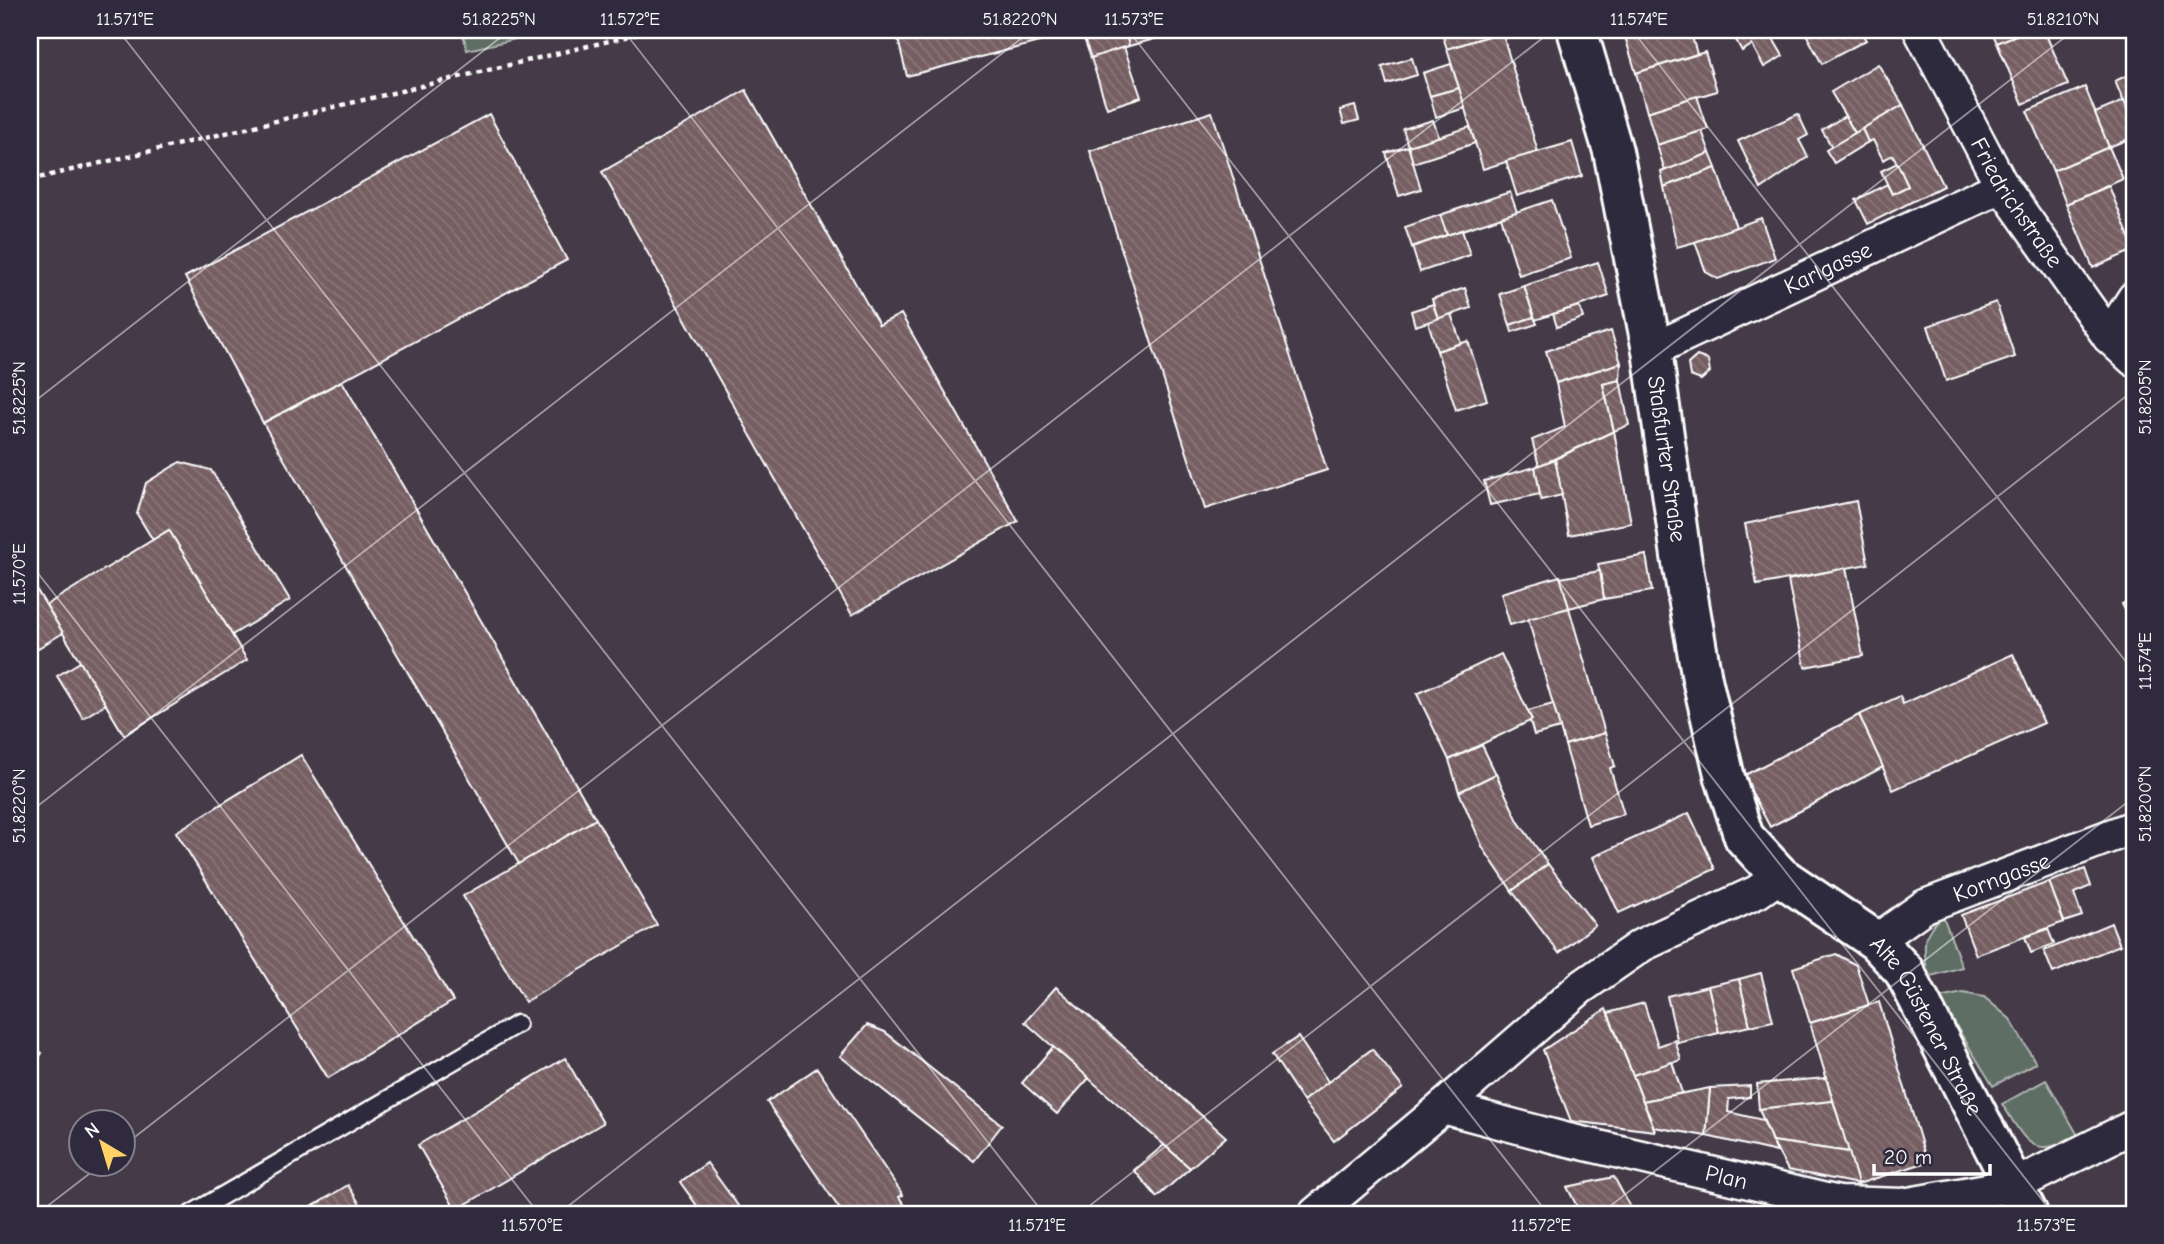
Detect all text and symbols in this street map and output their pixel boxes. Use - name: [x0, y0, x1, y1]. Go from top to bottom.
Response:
- text: 11.571°E: [96, 9, 154, 30]
- text: 51.8225°N: [462, 9, 536, 30]
- text: 11.572°E: [600, 9, 660, 30]
- text: 51.8220°N: [983, 9, 1058, 30]
- text: 11.573°E: [1104, 9, 1164, 30]
- text: 11.574°E: [1610, 9, 1668, 30]
- text: 51.8210°N: [2027, 9, 2099, 30]
- street label: Friedrichstraße: [1965, 133, 2068, 273]
- street label: Karlgasse: [1780, 236, 1876, 300]
- text: 51.8205°N: [2135, 359, 2156, 435]
- text: 51.8225°N: [9, 361, 30, 435]
- street label: Staßfurter Straße: [1642, 374, 1692, 544]
- text: 11.570°E: [9, 543, 30, 605]
- text: 11.574°E: [2135, 632, 2156, 690]
- text: 51.8200°N: [2135, 766, 2156, 842]
- text: 51.8220°N: [9, 769, 30, 844]
- street label: Korngasse: [1949, 847, 2054, 908]
- street label: Alte Güstener Straße: [1864, 931, 1988, 1120]
- north arrow: [66, 1108, 136, 1178]
- text: N: [80, 1118, 104, 1143]
- scale bar: [1874, 1132, 1989, 1176]
- text: 20 m: [1884, 1145, 1932, 1169]
- street label: Plan: [1703, 1159, 1750, 1195]
- text: 11.570°E: [501, 1215, 563, 1236]
- text: 11.571°E: [1008, 1215, 1066, 1236]
- text: 11.572°E: [1511, 1215, 1571, 1236]
- text: 11.573°E: [2016, 1215, 2076, 1236]

